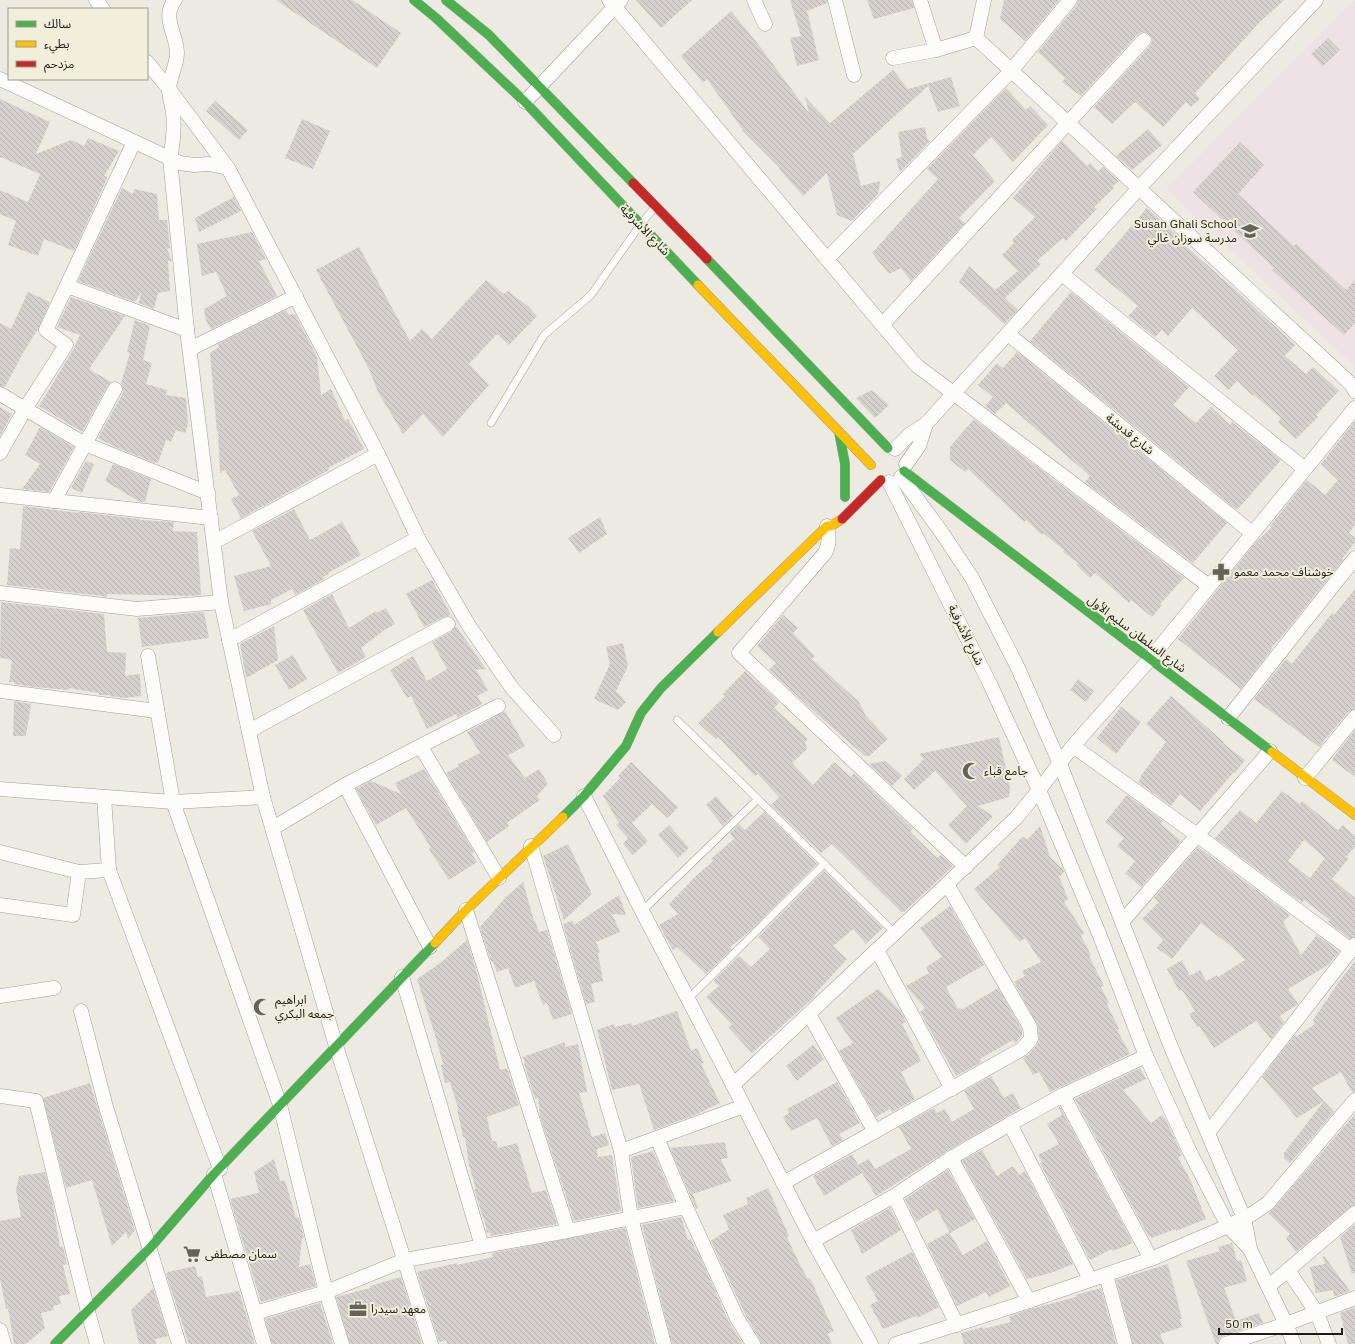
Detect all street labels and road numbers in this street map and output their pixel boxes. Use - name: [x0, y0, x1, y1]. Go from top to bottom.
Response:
- street label: شارع الأشرفية: [616, 201, 674, 260]
- street label: شارع قديشة: [1102, 410, 1157, 459]
- street label: شارع السلطان سليم الأول: [1084, 592, 1190, 677]
- street label: شارع الأشرفية: [944, 602, 988, 668]

